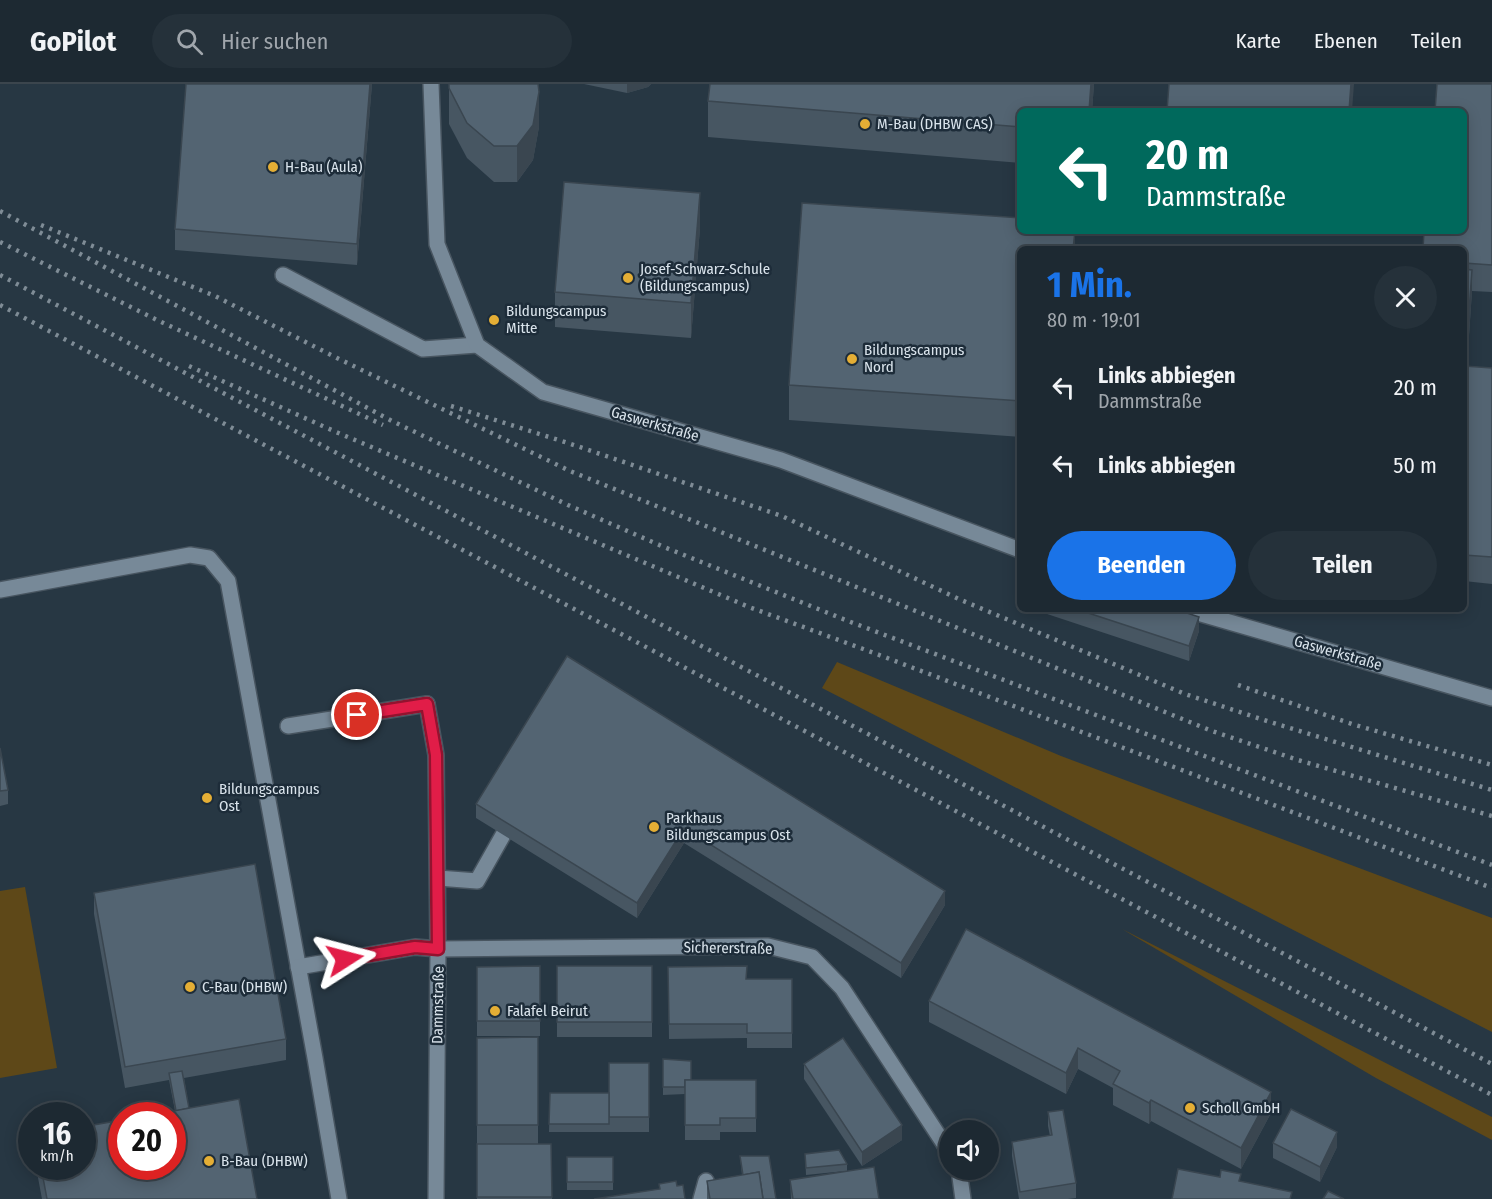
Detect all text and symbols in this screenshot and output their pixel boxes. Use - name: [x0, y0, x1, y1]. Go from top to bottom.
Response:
- search box: [152, 14, 572, 68]
- text: GoPilot: [30, 25, 116, 58]
- icon: search: [173, 25, 206, 58]
- text: Hier suchen: [221, 28, 328, 55]
- text: Karte: [1235, 28, 1281, 54]
- text: Ebenen: [1314, 28, 1378, 54]
- text: Teilen: [1411, 28, 1462, 54]
- place label: M-Bau (DHBW CAS): [877, 115, 993, 133]
- marker: M-Bau (DHBW CAS): [858, 117, 872, 131]
- text: 20 m: [1146, 130, 1229, 180]
- icon: left: [1047, 132, 1125, 210]
- place label: H-Bau (Aula): [285, 158, 362, 176]
- marker: H-Bau (Aula): [266, 160, 280, 174]
- text: Dammstraße: [1146, 181, 1286, 213]
- place label: Josef-Schwarz-Schule (Bildungscampus): [640, 260, 770, 295]
- text: 1 Min.: [1047, 263, 1132, 307]
- button: close: [1374, 266, 1437, 329]
- marker: Josef-Schwarz-Schule (Bildungscampus): [621, 271, 635, 285]
- place label: Bildungscampus Mitte: [506, 302, 606, 337]
- text: 80 m · 19:01: [1047, 308, 1141, 332]
- marker: Bildungscampus Mitte: [487, 313, 501, 327]
- place label: Bildungscampus Nord: [864, 341, 964, 376]
- marker: Bildungscampus Nord: [845, 352, 859, 366]
- text: Links abbiegen: [1098, 362, 1236, 389]
- icon: left: [1047, 371, 1080, 404]
- text: 20 m: [1394, 374, 1437, 401]
- text: Dammstraße: [1098, 389, 1202, 413]
- street label: Gaswerkstraße: [609, 403, 701, 445]
- icon: left: [1047, 449, 1080, 482]
- text: Links abbiegen: [1098, 452, 1236, 479]
- text: 50 m: [1393, 452, 1437, 479]
- button: Beenden: [1047, 531, 1236, 600]
- button: Teilen: [1248, 531, 1437, 600]
- street label: Gaswerkstraße: [1292, 632, 1384, 674]
- pin: [331, 689, 382, 740]
- icon: arrive: [340, 698, 373, 731]
- place label: Bildungscampus Ost: [219, 780, 319, 815]
- marker: Bildungscampus Ost: [200, 791, 214, 805]
- place label: Parkhaus Bildungscampus Ost: [666, 809, 791, 844]
- marker: Parkhaus Bildungscampus Ost: [647, 820, 661, 834]
- position arrow: [313, 927, 377, 991]
- street label: Sichererstraße: [683, 938, 773, 958]
- street label: Dammstraße: [428, 966, 448, 1044]
- place label: C-Bau (DHBW): [202, 978, 287, 996]
- marker: C-Bau (DHBW): [183, 980, 197, 994]
- place label: Falafel Beirut: [507, 1002, 588, 1020]
- marker: Falafel Beirut: [488, 1004, 502, 1018]
- place label: Scholl GmbH: [1202, 1099, 1280, 1117]
- marker: Scholl GmbH: [1183, 1101, 1197, 1115]
- speed limit sign: 20: [108, 1102, 186, 1180]
- text: 16: [43, 1116, 71, 1152]
- map controls: [939, 1120, 999, 1180]
- button: sound: [939, 1120, 999, 1180]
- text: km/h: [40, 1147, 74, 1165]
- place label: B-Bau (DHBW): [221, 1152, 308, 1170]
- marker: B-Bau (DHBW): [202, 1154, 216, 1168]

